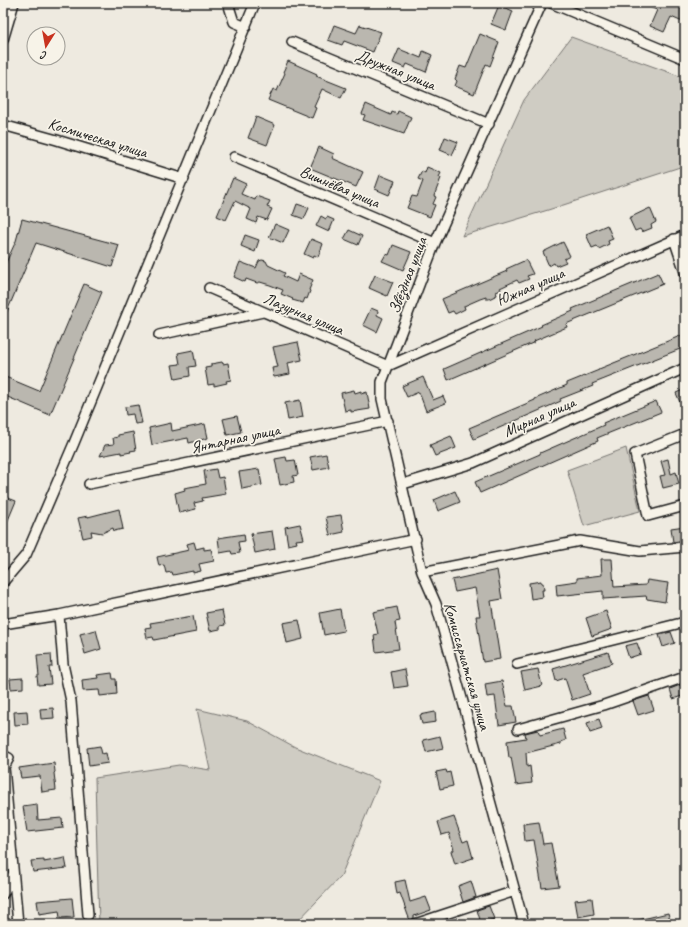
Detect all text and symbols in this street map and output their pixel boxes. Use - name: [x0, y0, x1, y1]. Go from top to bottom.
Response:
- north arrow: [26, 26, 66, 66]
- street label: Дружная улица: [353, 45, 440, 95]
- text: С: [39, 48, 48, 63]
- street label: Космическая улица: [46, 113, 151, 163]
- street label: Вишнёвая улица: [297, 161, 384, 213]
- street label: Звёздная улица: [384, 233, 432, 316]
- street label: Южная улица: [493, 263, 569, 311]
- street label: Лазурная улица: [261, 288, 347, 340]
- street label: Мирная улица: [500, 392, 580, 442]
- street label: Янтарная улица: [189, 419, 283, 458]
- street label: Комиссариатская улица: [439, 600, 495, 733]

